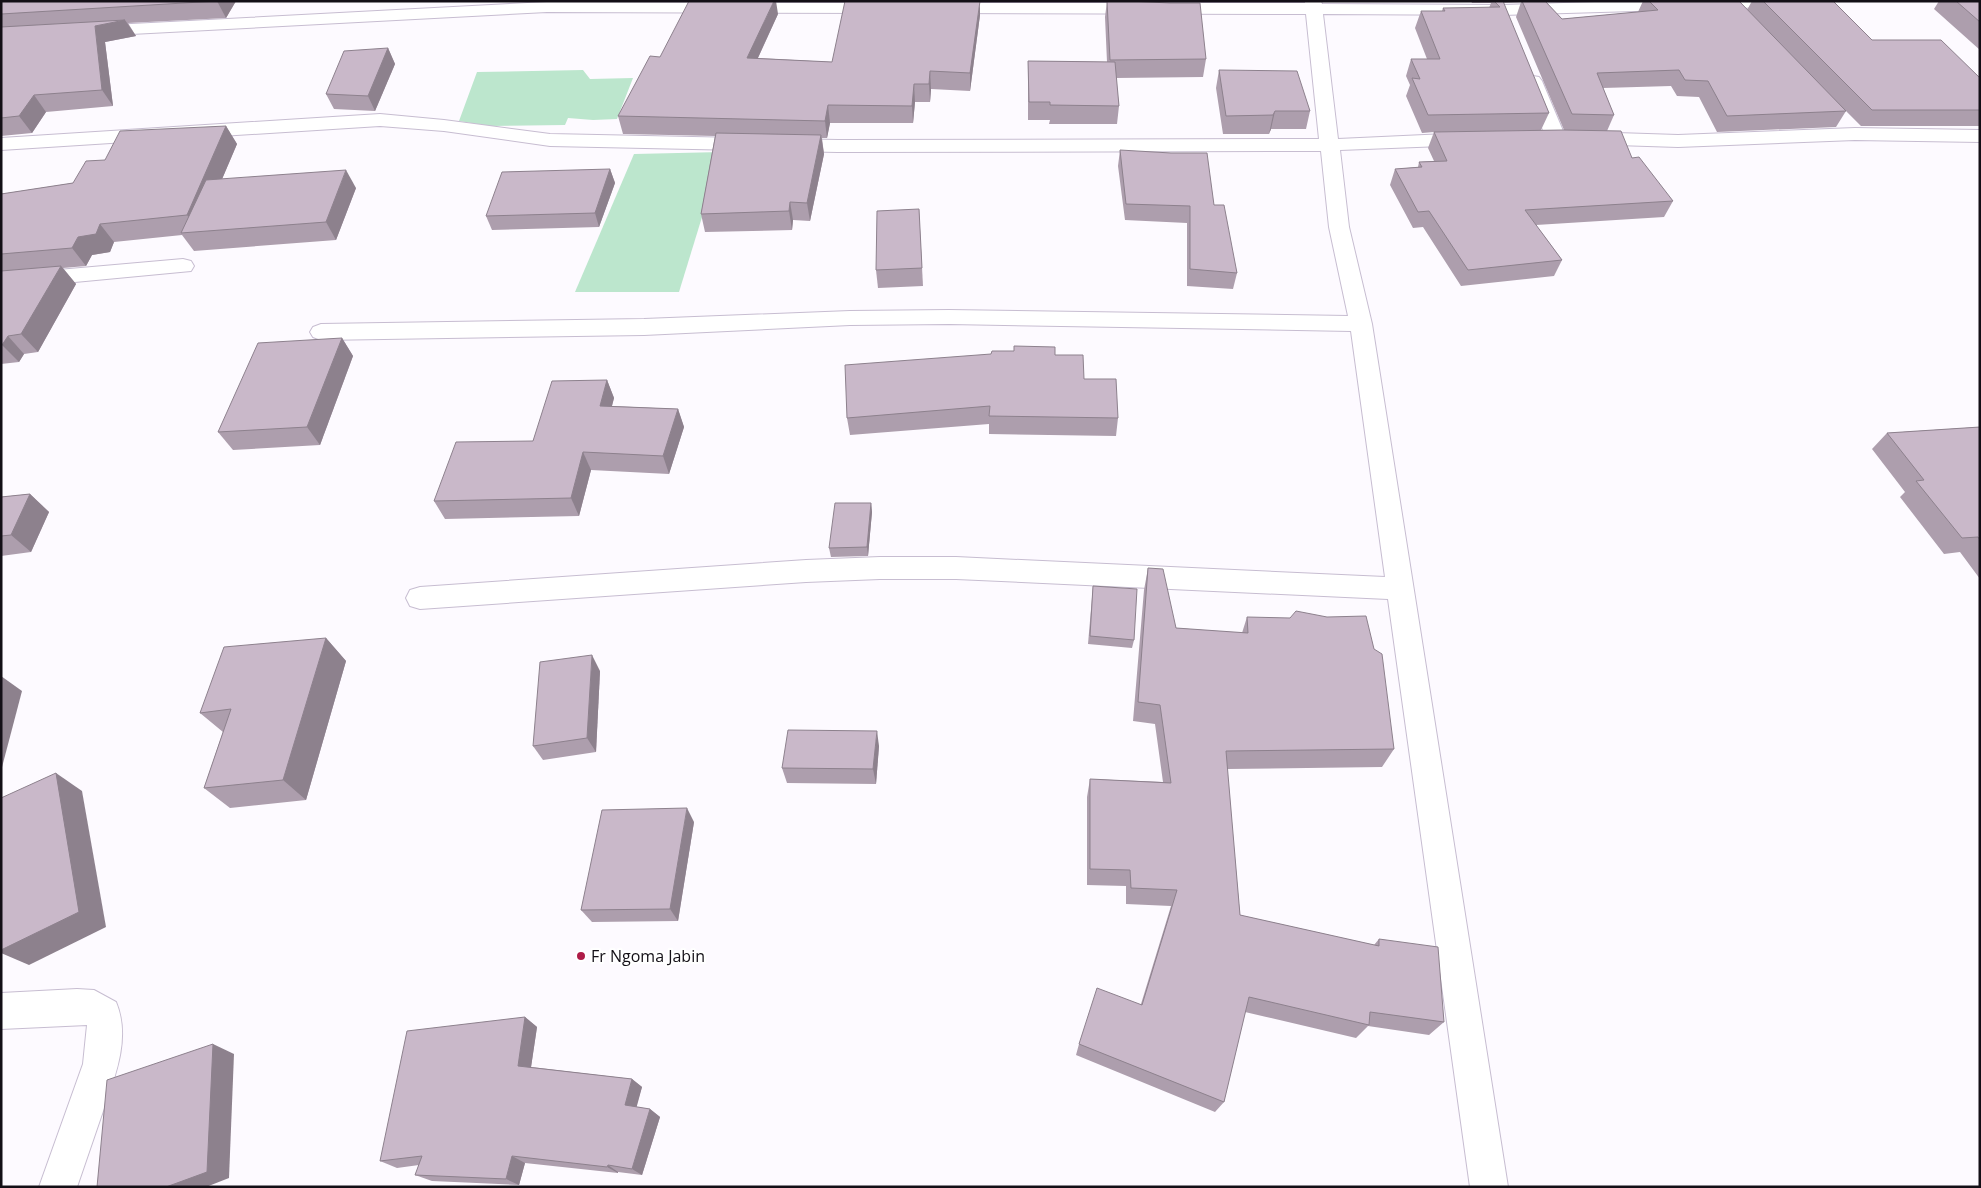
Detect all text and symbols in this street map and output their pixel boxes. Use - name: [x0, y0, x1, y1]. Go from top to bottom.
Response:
- place label: Fr Ngoma Jabin: [591, 945, 705, 967]
- marker: Fr Ngoma Jabin: [575, 950, 587, 962]

